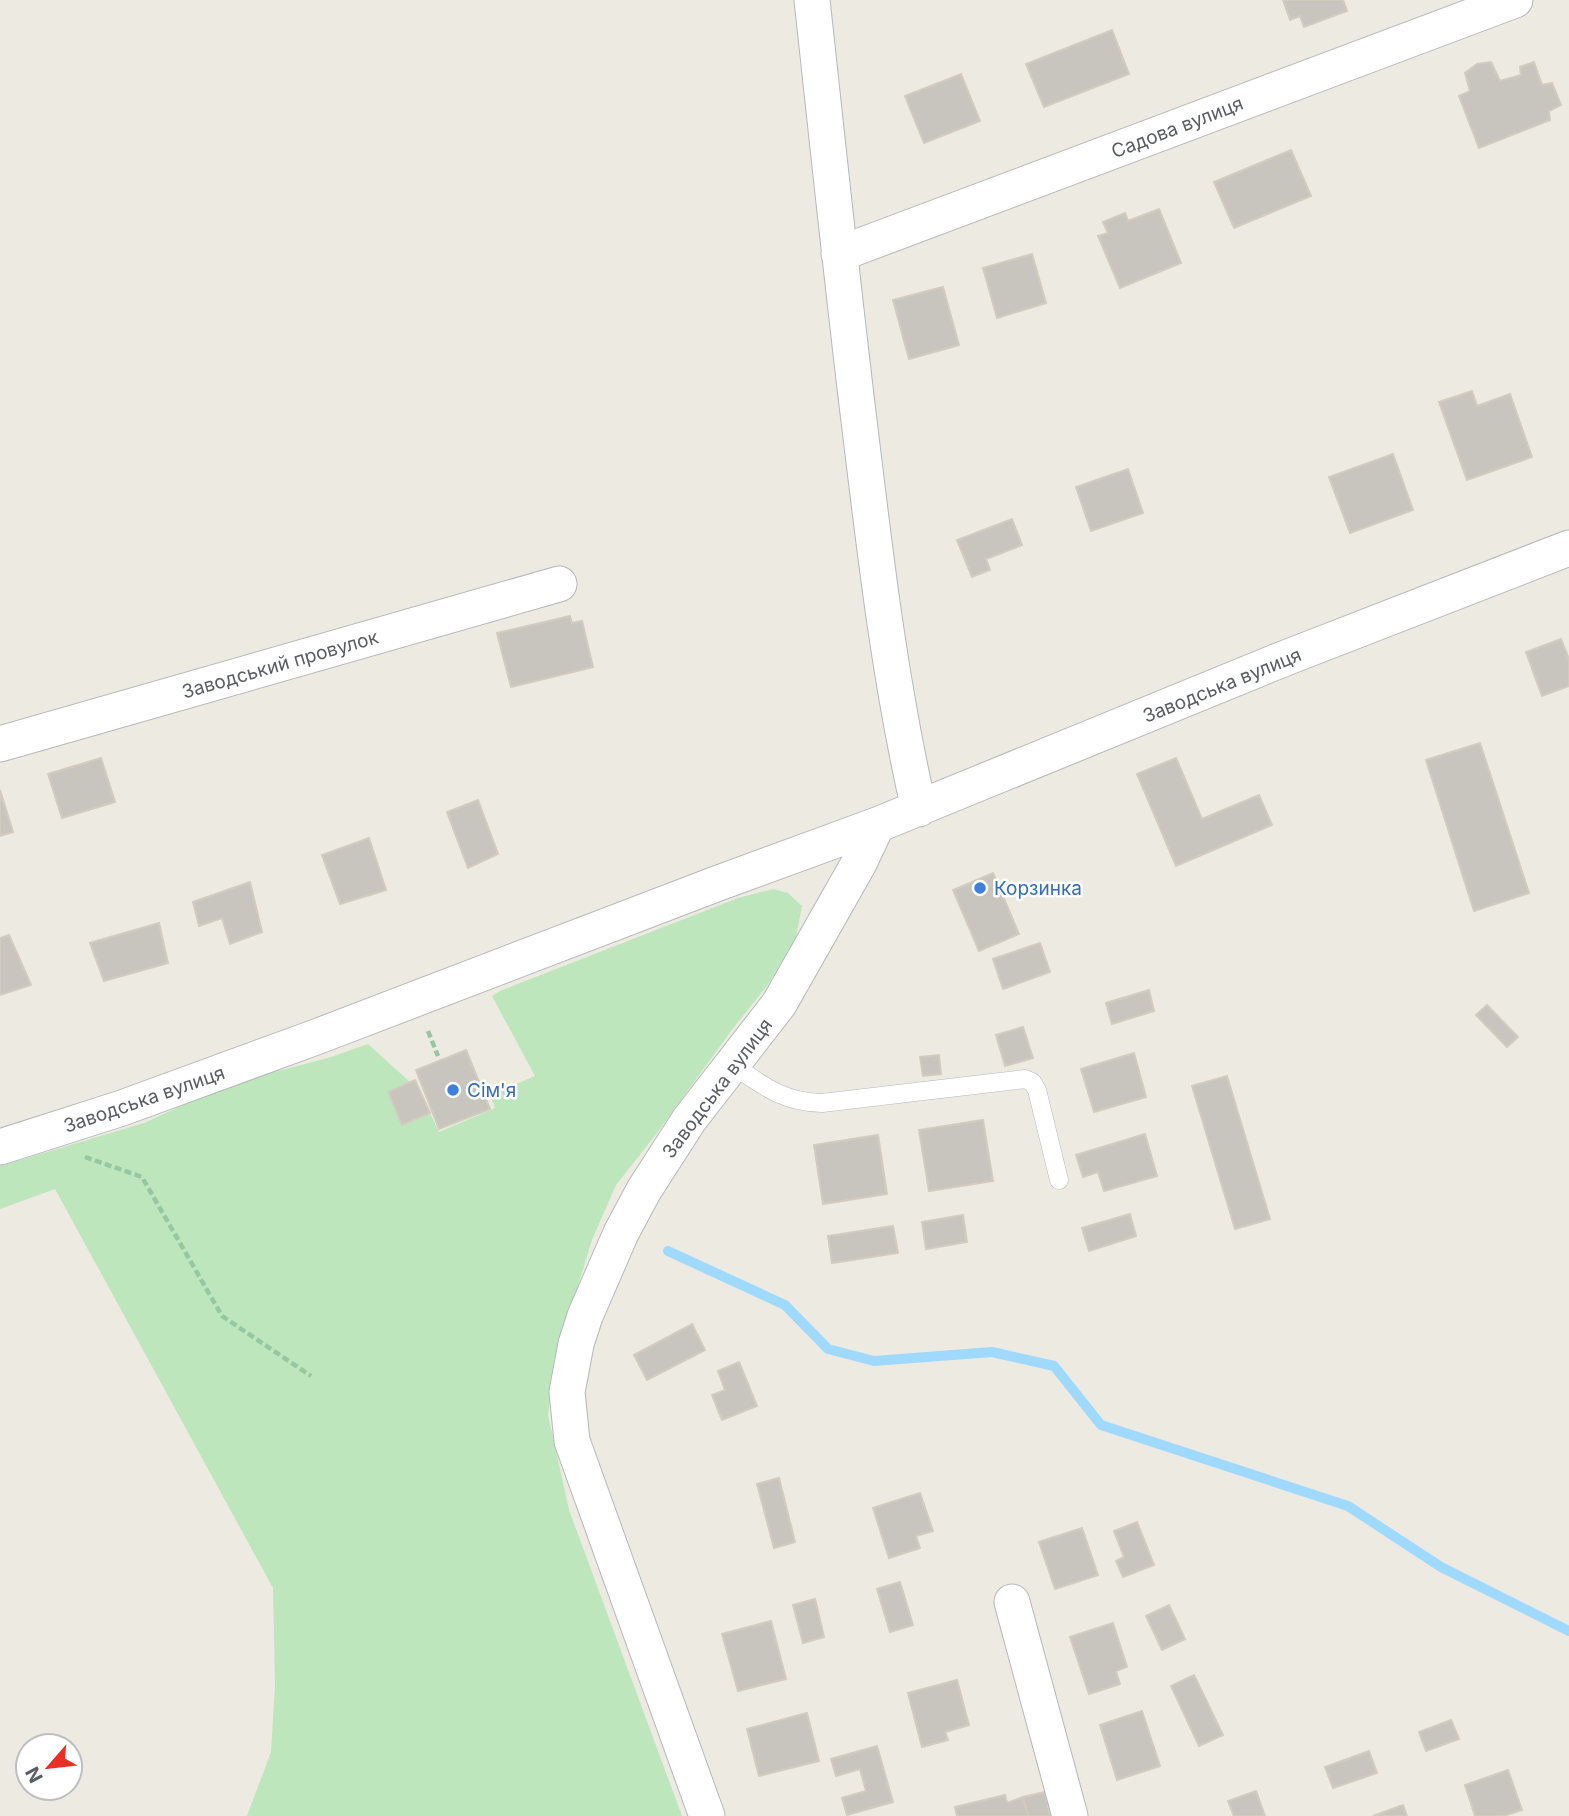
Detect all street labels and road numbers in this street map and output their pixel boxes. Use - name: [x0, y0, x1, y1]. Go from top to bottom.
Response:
- street label: Садова вулиця: [1108, 92, 1246, 163]
- street label: Заводський провулок: [179, 625, 382, 704]
- street label: Заводська вулиця: [1140, 643, 1305, 728]
- street label: Заводська вулиця: [657, 1014, 777, 1163]
- street label: Заводська вулиця: [61, 1061, 228, 1138]

